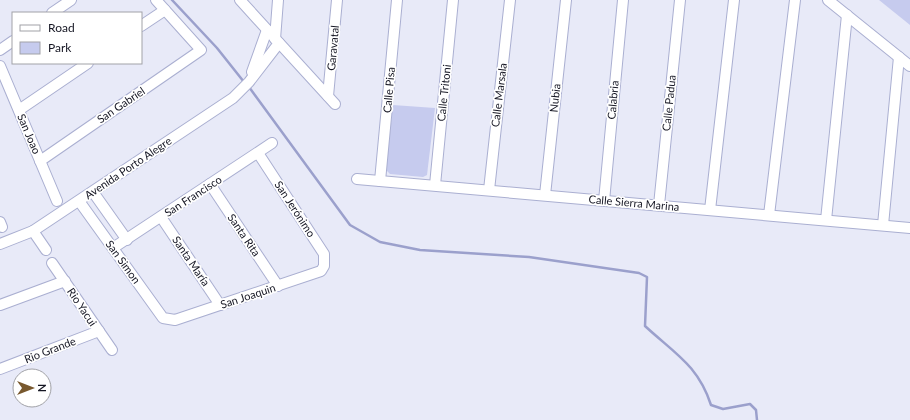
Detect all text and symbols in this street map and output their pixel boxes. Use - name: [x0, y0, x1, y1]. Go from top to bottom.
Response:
- legend: [12, 12, 142, 64]
- text: Road: [48, 20, 75, 35]
- street label: Garavatal: [324, 25, 341, 71]
- text: Park: [48, 40, 72, 55]
- street label: Calle Marsala: [488, 62, 509, 128]
- street label: Calle Tritoni: [434, 63, 453, 122]
- street label: Calle Pisa: [380, 66, 397, 113]
- street label: Calle Padua: [659, 74, 678, 132]
- street label: Calabria: [604, 80, 621, 120]
- street label: Nubia: [547, 83, 562, 113]
- street label: San Gabriel: [94, 84, 147, 125]
- street label: San Joao: [15, 112, 44, 156]
- street label: Avenida Porto Alegre: [82, 134, 174, 201]
- street label: San Francisco: [162, 172, 224, 219]
- street label: San Jerónimo: [272, 178, 318, 239]
- street label: Calle Sierra Marina: [588, 192, 680, 213]
- street label: Santa Rita: [225, 211, 263, 258]
- street label: Santa María: [170, 233, 213, 288]
- street label: San Simon: [103, 238, 143, 286]
- street label: San Joaquin: [219, 281, 277, 311]
- street label: Rio Yacui: [65, 285, 100, 329]
- street label: Rio Grande: [22, 334, 78, 365]
- north arrow: [12, 368, 52, 408]
- text: N: [36, 384, 49, 392]

